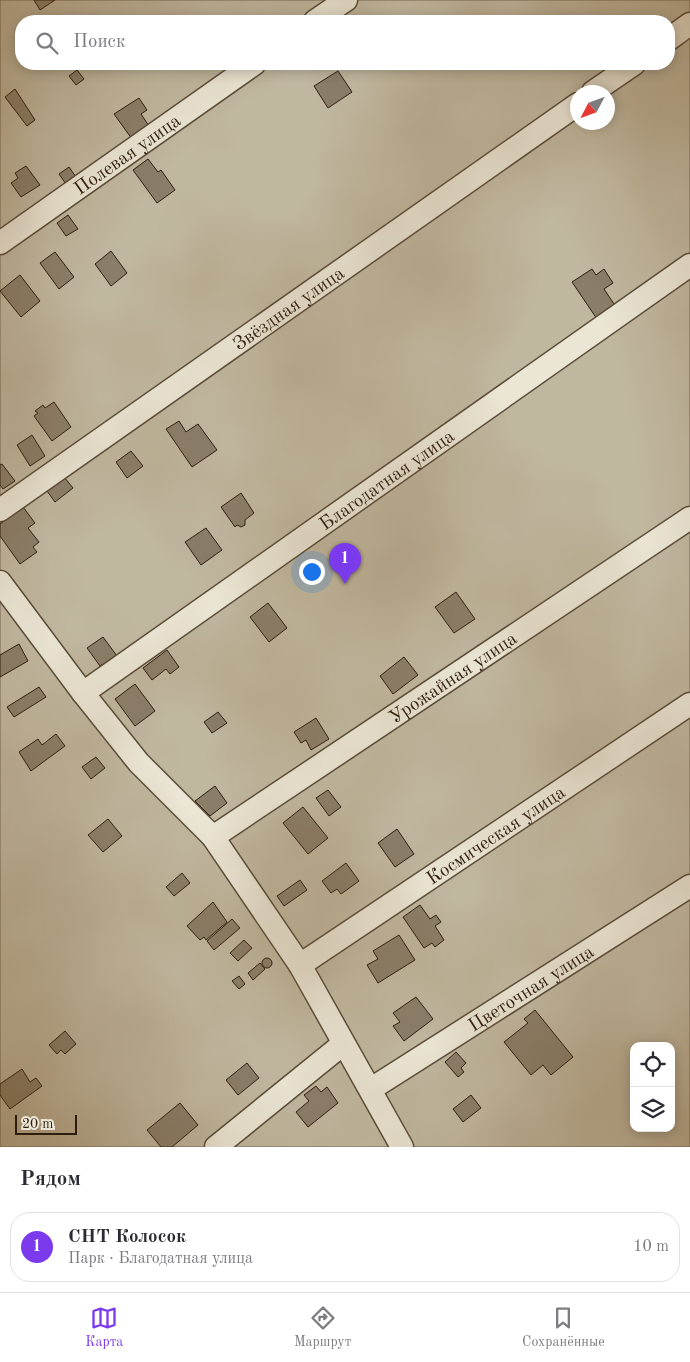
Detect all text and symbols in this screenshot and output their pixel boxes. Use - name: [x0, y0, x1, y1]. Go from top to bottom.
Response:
- search box: [15, 15, 675, 70]
- icon: search: [33, 29, 61, 57]
- text: Поиск: [73, 33, 125, 52]
- north arrow: [570, 85, 615, 130]
- street label: Полевая улица: [72, 112, 185, 200]
- street label: Звёздная улица: [230, 264, 349, 355]
- street label: Благодатная улица: [317, 427, 459, 535]
- pin: 1: [329, 543, 361, 584]
- your location: [299, 559, 325, 585]
- street label: Урожайная улица: [386, 629, 522, 728]
- street label: Космическая улица: [424, 783, 570, 889]
- street label: Цветочная улица: [466, 942, 598, 1036]
- map controls: [630, 1042, 675, 1132]
- button: locate: [630, 1042, 675, 1087]
- button: layers: [630, 1087, 675, 1132]
- scale bar: [15, 1112, 78, 1135]
- text: 20 m: [22, 1117, 53, 1131]
- text: Рядом: [20, 1169, 81, 1190]
- text: СНТ Колосок: [68, 1228, 186, 1247]
- text: 1: [32, 1239, 42, 1255]
- text: 10 m: [633, 1239, 669, 1255]
- text: Парк · Благодатная улица: [68, 1251, 253, 1267]
- tab: Карта: [85, 1304, 123, 1351]
- tab: Маршрут: [294, 1304, 351, 1351]
- tab: Сохранённые: [522, 1304, 605, 1351]

